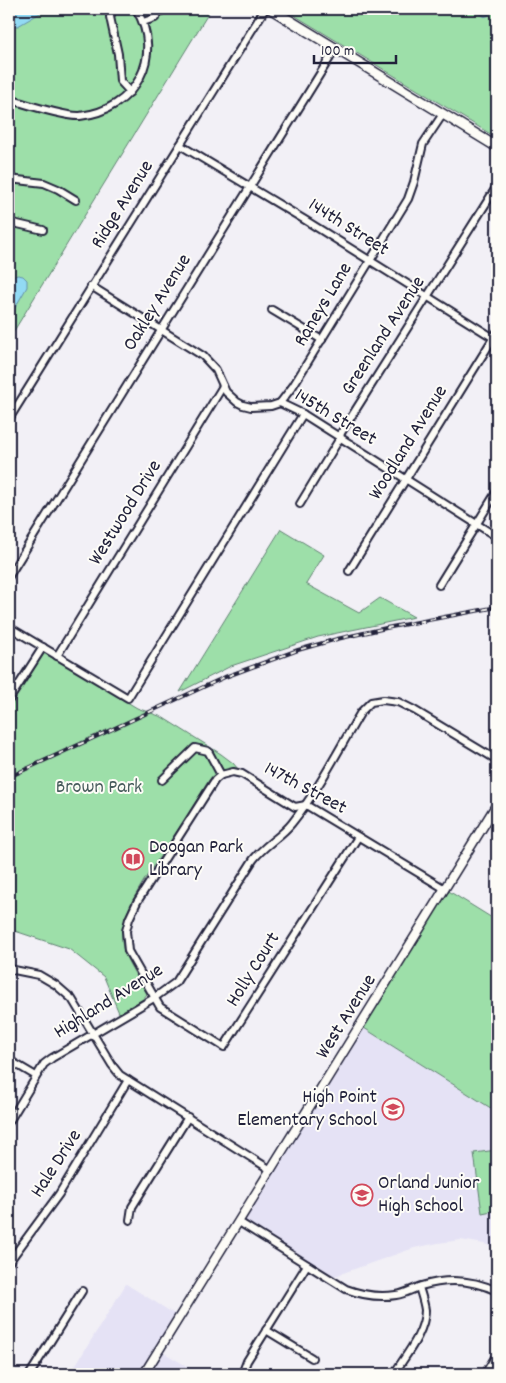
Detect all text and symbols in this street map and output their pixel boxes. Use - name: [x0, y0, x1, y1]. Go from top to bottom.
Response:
- scale bar: [314, 32, 396, 64]
- text: 100 m: [321, 41, 354, 63]
- street label: Ridge Avenue: [85, 155, 161, 255]
- street label: 144th Street: [302, 192, 394, 264]
- street label: Oakley Avenue: [117, 249, 199, 357]
- street label: Raneys Lane: [288, 257, 360, 352]
- street label: Greenland Avenue: [335, 271, 433, 401]
- street label: Woodland Avenue: [362, 380, 456, 506]
- street label: 145th Street: [289, 382, 381, 454]
- street label: Westwood Drive: [83, 455, 170, 571]
- street label: 147th Street: [259, 755, 351, 823]
- park label: Brown Park: [56, 774, 142, 802]
- place label: Doogan Park Library: [149, 834, 243, 885]
- library icon: Doogan Park Library: [121, 847, 145, 871]
- street label: Holly Court: [220, 927, 288, 1013]
- street label: Highland Avenue: [49, 957, 169, 1047]
- street label: West Avenue: [310, 969, 384, 1065]
- place label: High Point Elementary School: [237, 1084, 377, 1135]
- school or university icon: High Point Elementary School: [381, 1097, 405, 1121]
- street label: Hale Drive: [24, 1124, 90, 1204]
- place label: Orland Junior High School: [378, 1170, 480, 1221]
- school or university icon: Orland Junior High School: [350, 1183, 374, 1207]

